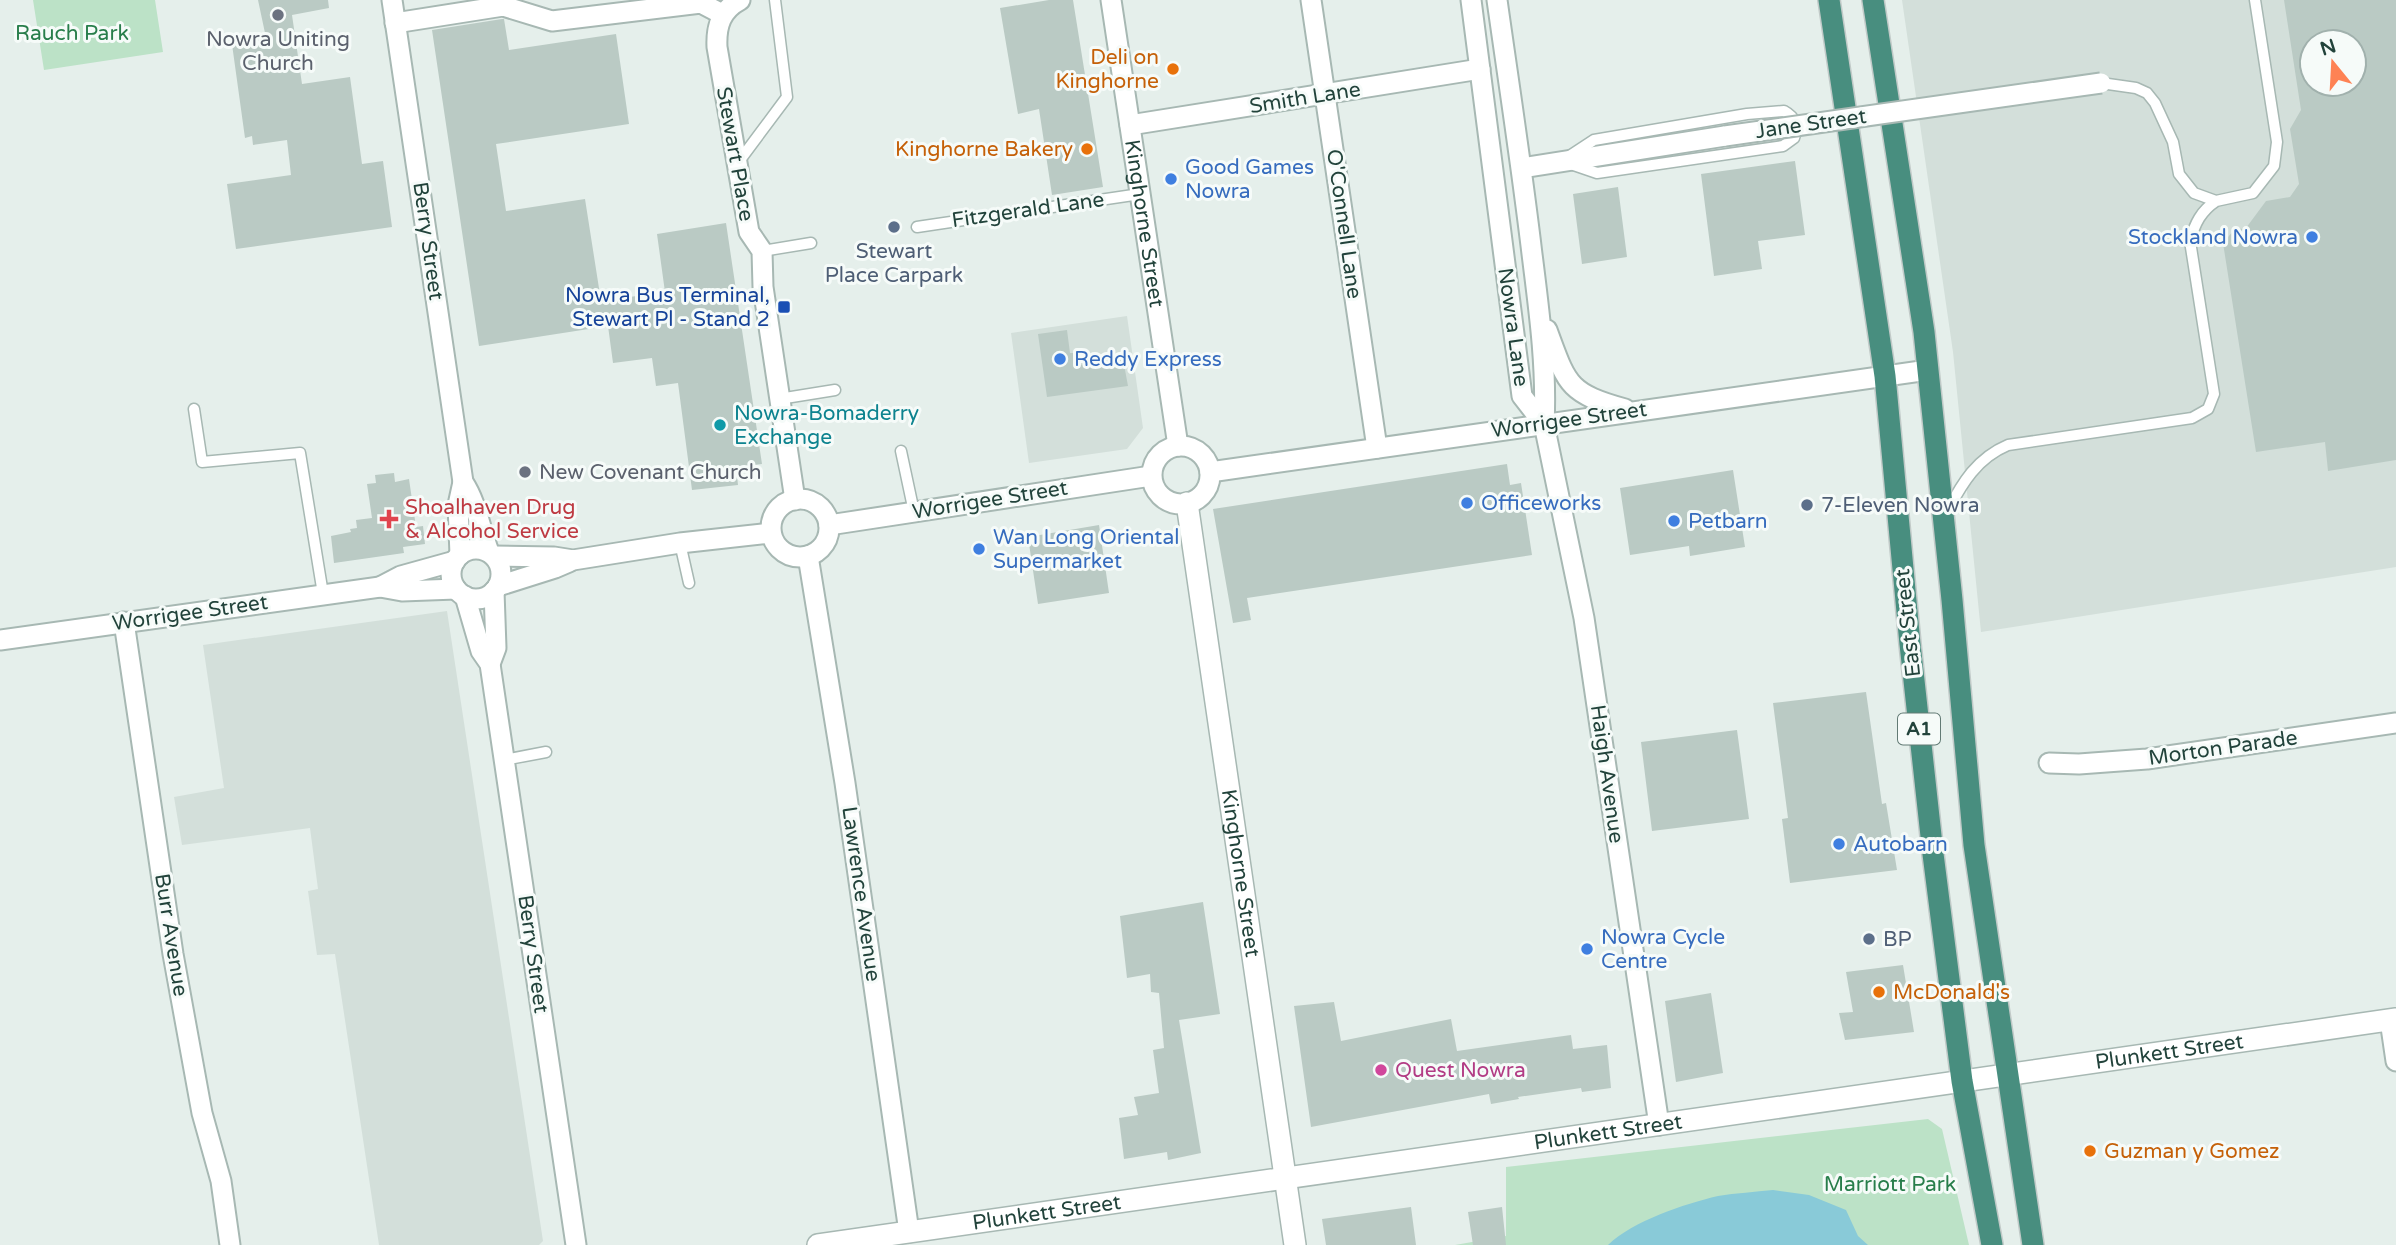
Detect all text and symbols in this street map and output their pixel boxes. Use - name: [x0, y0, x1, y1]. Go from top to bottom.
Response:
- marker: Nowra Uniting Church: [270, 7, 286, 23]
- park label: Rauch Park: [15, 21, 129, 46]
- place label: Nowra Uniting Church: [206, 27, 350, 76]
- north arrow: [2298, 28, 2368, 98]
- text: N: [2317, 35, 2339, 61]
- place label: Deli on Kinghorne: [1055, 45, 1159, 94]
- marker: Deli on Kinghorne: [1165, 61, 1181, 77]
- street label: Smith Lane: [1248, 77, 1362, 119]
- street label: Stewart Place: [711, 85, 759, 223]
- street label: Jane Street: [1754, 104, 1868, 144]
- place label: Kinghorne Bakery: [895, 137, 1073, 162]
- street label: Kinghorne Street: [1120, 138, 1170, 309]
- marker: Kinghorne Bakery: [1079, 141, 1095, 157]
- street label: O'Connell Lane: [1321, 148, 1367, 300]
- place label: Good Games Nowra: [1185, 155, 1314, 204]
- marker: Good Games Nowra: [1163, 171, 1179, 187]
- street label: Berry Street: [407, 180, 449, 302]
- street label: Fitzgerald Lane: [950, 187, 1106, 233]
- marker: Stewart Place Carpark: [886, 219, 902, 235]
- place label: Stockland Nowra: [2128, 225, 2298, 250]
- marker: Stockland Nowra: [2304, 229, 2320, 245]
- place label: Stewart Place Carpark: [825, 239, 963, 288]
- street label: Nowra Lane: [1492, 266, 1534, 388]
- place label: Nowra Bus Terminal, Stewart Pl - Stand 2: [565, 283, 770, 332]
- marker: Nowra Bus Terminal, Stewart Pl - Stand 2: [776, 299, 792, 315]
- place label: Reddy Express: [1074, 347, 1222, 372]
- marker: Reddy Express: [1052, 351, 1068, 367]
- street label: Worrigee Street: [1490, 397, 1648, 443]
- place label: Nowra-Bomaderry Exchange: [734, 401, 919, 450]
- marker: Nowra-Bomaderry Exchange: [712, 417, 728, 433]
- place label: New Covenant Church: [539, 460, 762, 485]
- marker: New Covenant Church: [517, 464, 533, 480]
- street label: Worrigee Street: [911, 475, 1069, 525]
- place label: Officeworks: [1481, 491, 1601, 516]
- place label: 7-Eleven Nowra: [1821, 493, 1980, 518]
- place label: Shoalhaven Drug & Alcohol Service: [405, 495, 579, 544]
- marker: Officeworks: [1459, 495, 1475, 511]
- marker: 7-Eleven Nowra: [1799, 497, 1815, 513]
- marker: Shoalhaven Drug & Alcohol Service: [379, 509, 399, 529]
- place label: Petbarn: [1688, 509, 1768, 534]
- marker: Petbarn: [1666, 513, 1682, 529]
- place label: Wan Long Oriental Supermarket: [993, 525, 1179, 574]
- marker: Wan Long Oriental Supermarket: [971, 541, 987, 557]
- street label: East Street: [1890, 568, 1926, 678]
- street label: Worrigee Street: [111, 590, 269, 636]
- street label: Haigh Avenue: [1585, 703, 1629, 845]
- road number: A1: [1898, 714, 1940, 744]
- street label: Morton Parade: [2147, 725, 2299, 771]
- street label: Kinghorne Street: [1216, 788, 1265, 959]
- street label: Lawrence Avenue: [836, 805, 886, 983]
- place label: Autobarn: [1853, 832, 1948, 857]
- marker: Autobarn: [1831, 836, 1847, 852]
- street label: Burr Avenue: [149, 872, 193, 998]
- street label: Berry Street: [512, 893, 554, 1015]
- place label: Nowra Cycle Centre: [1601, 925, 1725, 974]
- place label: BP: [1883, 927, 1912, 952]
- marker: BP: [1861, 931, 1877, 947]
- marker: Nowra Cycle Centre: [1579, 941, 1595, 957]
- place label: McDonald's: [1893, 980, 2010, 1005]
- marker: McDonald's: [1871, 984, 1887, 1000]
- street label: Plunkett Street: [2093, 1029, 2245, 1074]
- place label: Quest Nowra: [1395, 1058, 1526, 1083]
- marker: Quest Nowra: [1373, 1062, 1389, 1078]
- street label: Plunkett Street: [1532, 1109, 1684, 1155]
- place label: Guzman y Gomez: [2104, 1139, 2280, 1164]
- marker: Guzman y Gomez: [2082, 1143, 2098, 1159]
- park label: Marriott Park: [1824, 1172, 1956, 1197]
- street label: Plunkett Street: [971, 1189, 1122, 1235]

